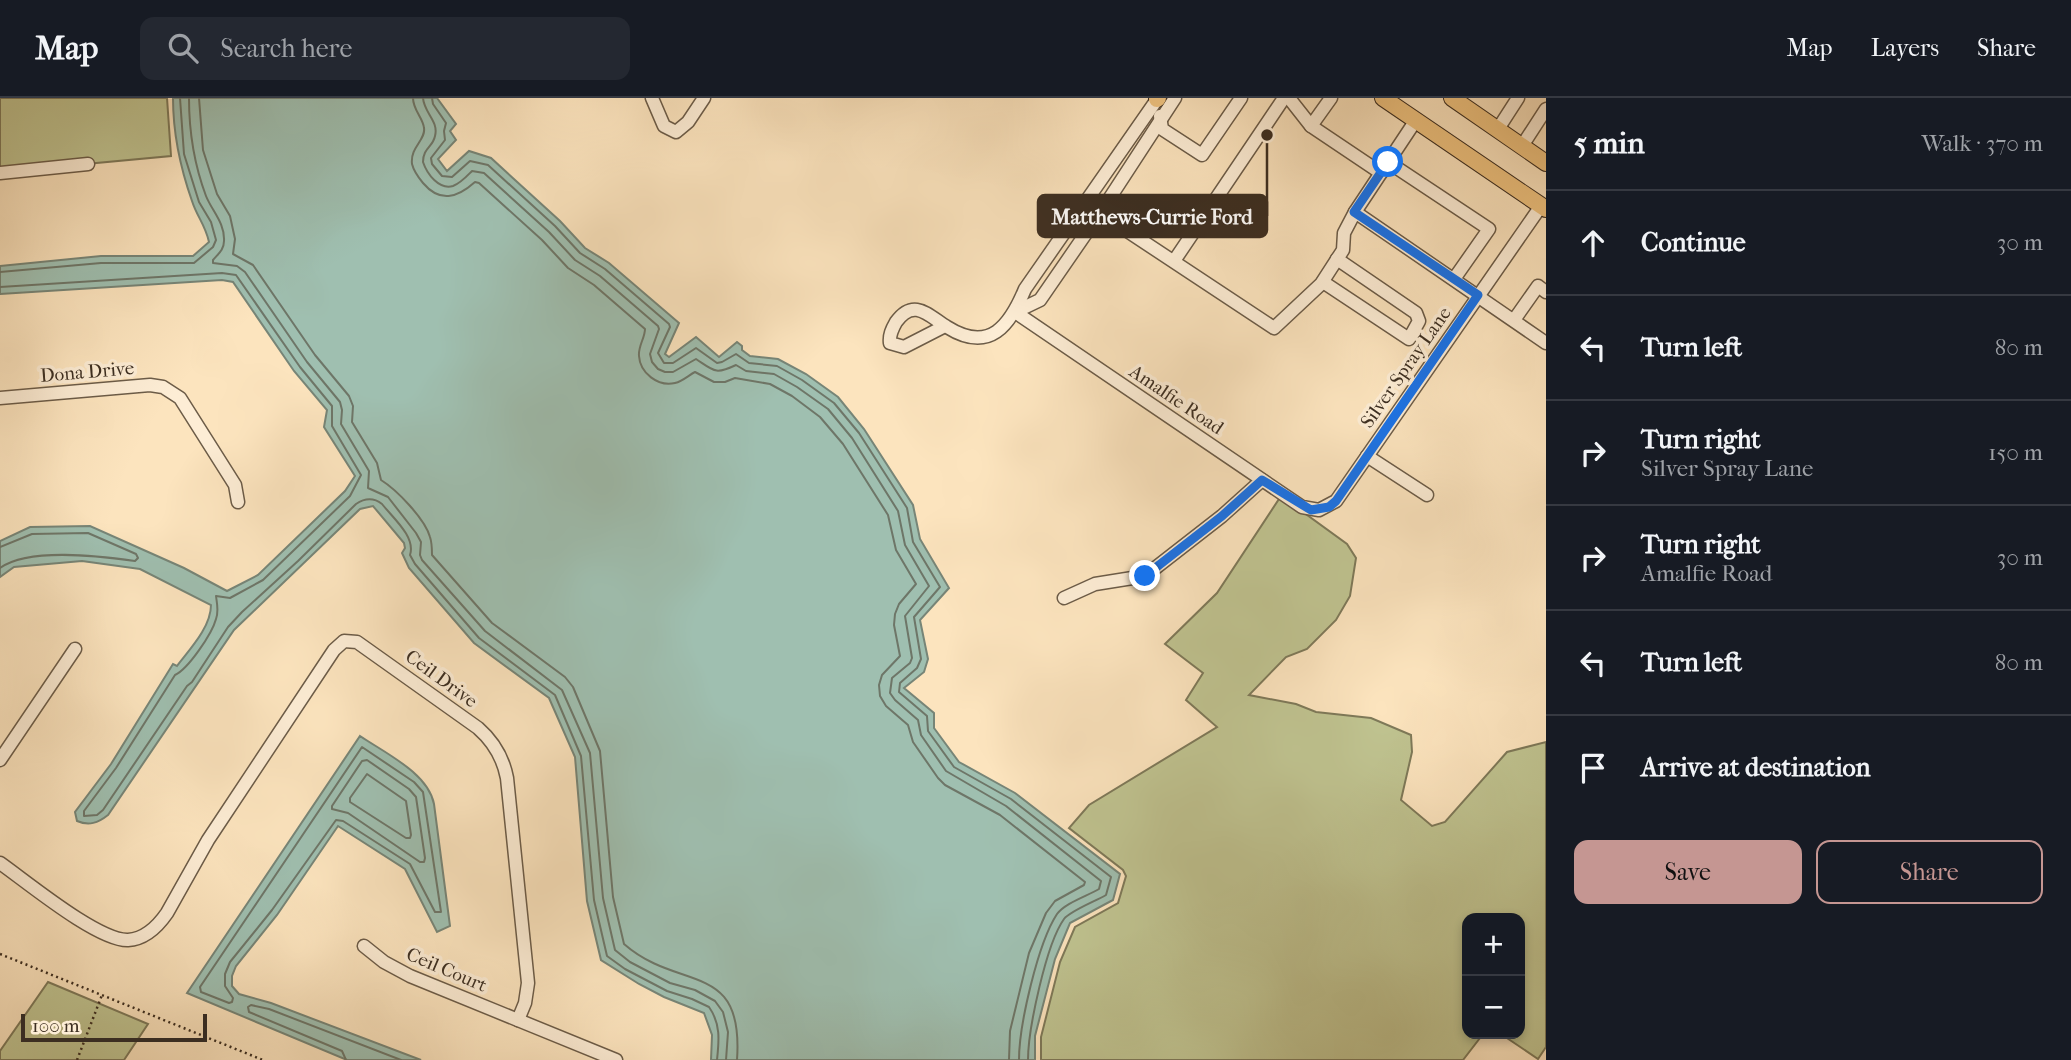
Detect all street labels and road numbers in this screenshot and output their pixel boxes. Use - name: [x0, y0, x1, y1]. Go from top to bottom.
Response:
- street label: Silver Spray Lane: [1356, 303, 1456, 432]
- street label: Dona Drive: [39, 357, 135, 387]
- street label: Amalfie Road: [1124, 360, 1228, 440]
- street label: Ceil Drive: [401, 645, 482, 712]
- street label: Ceil Court: [403, 943, 490, 997]

